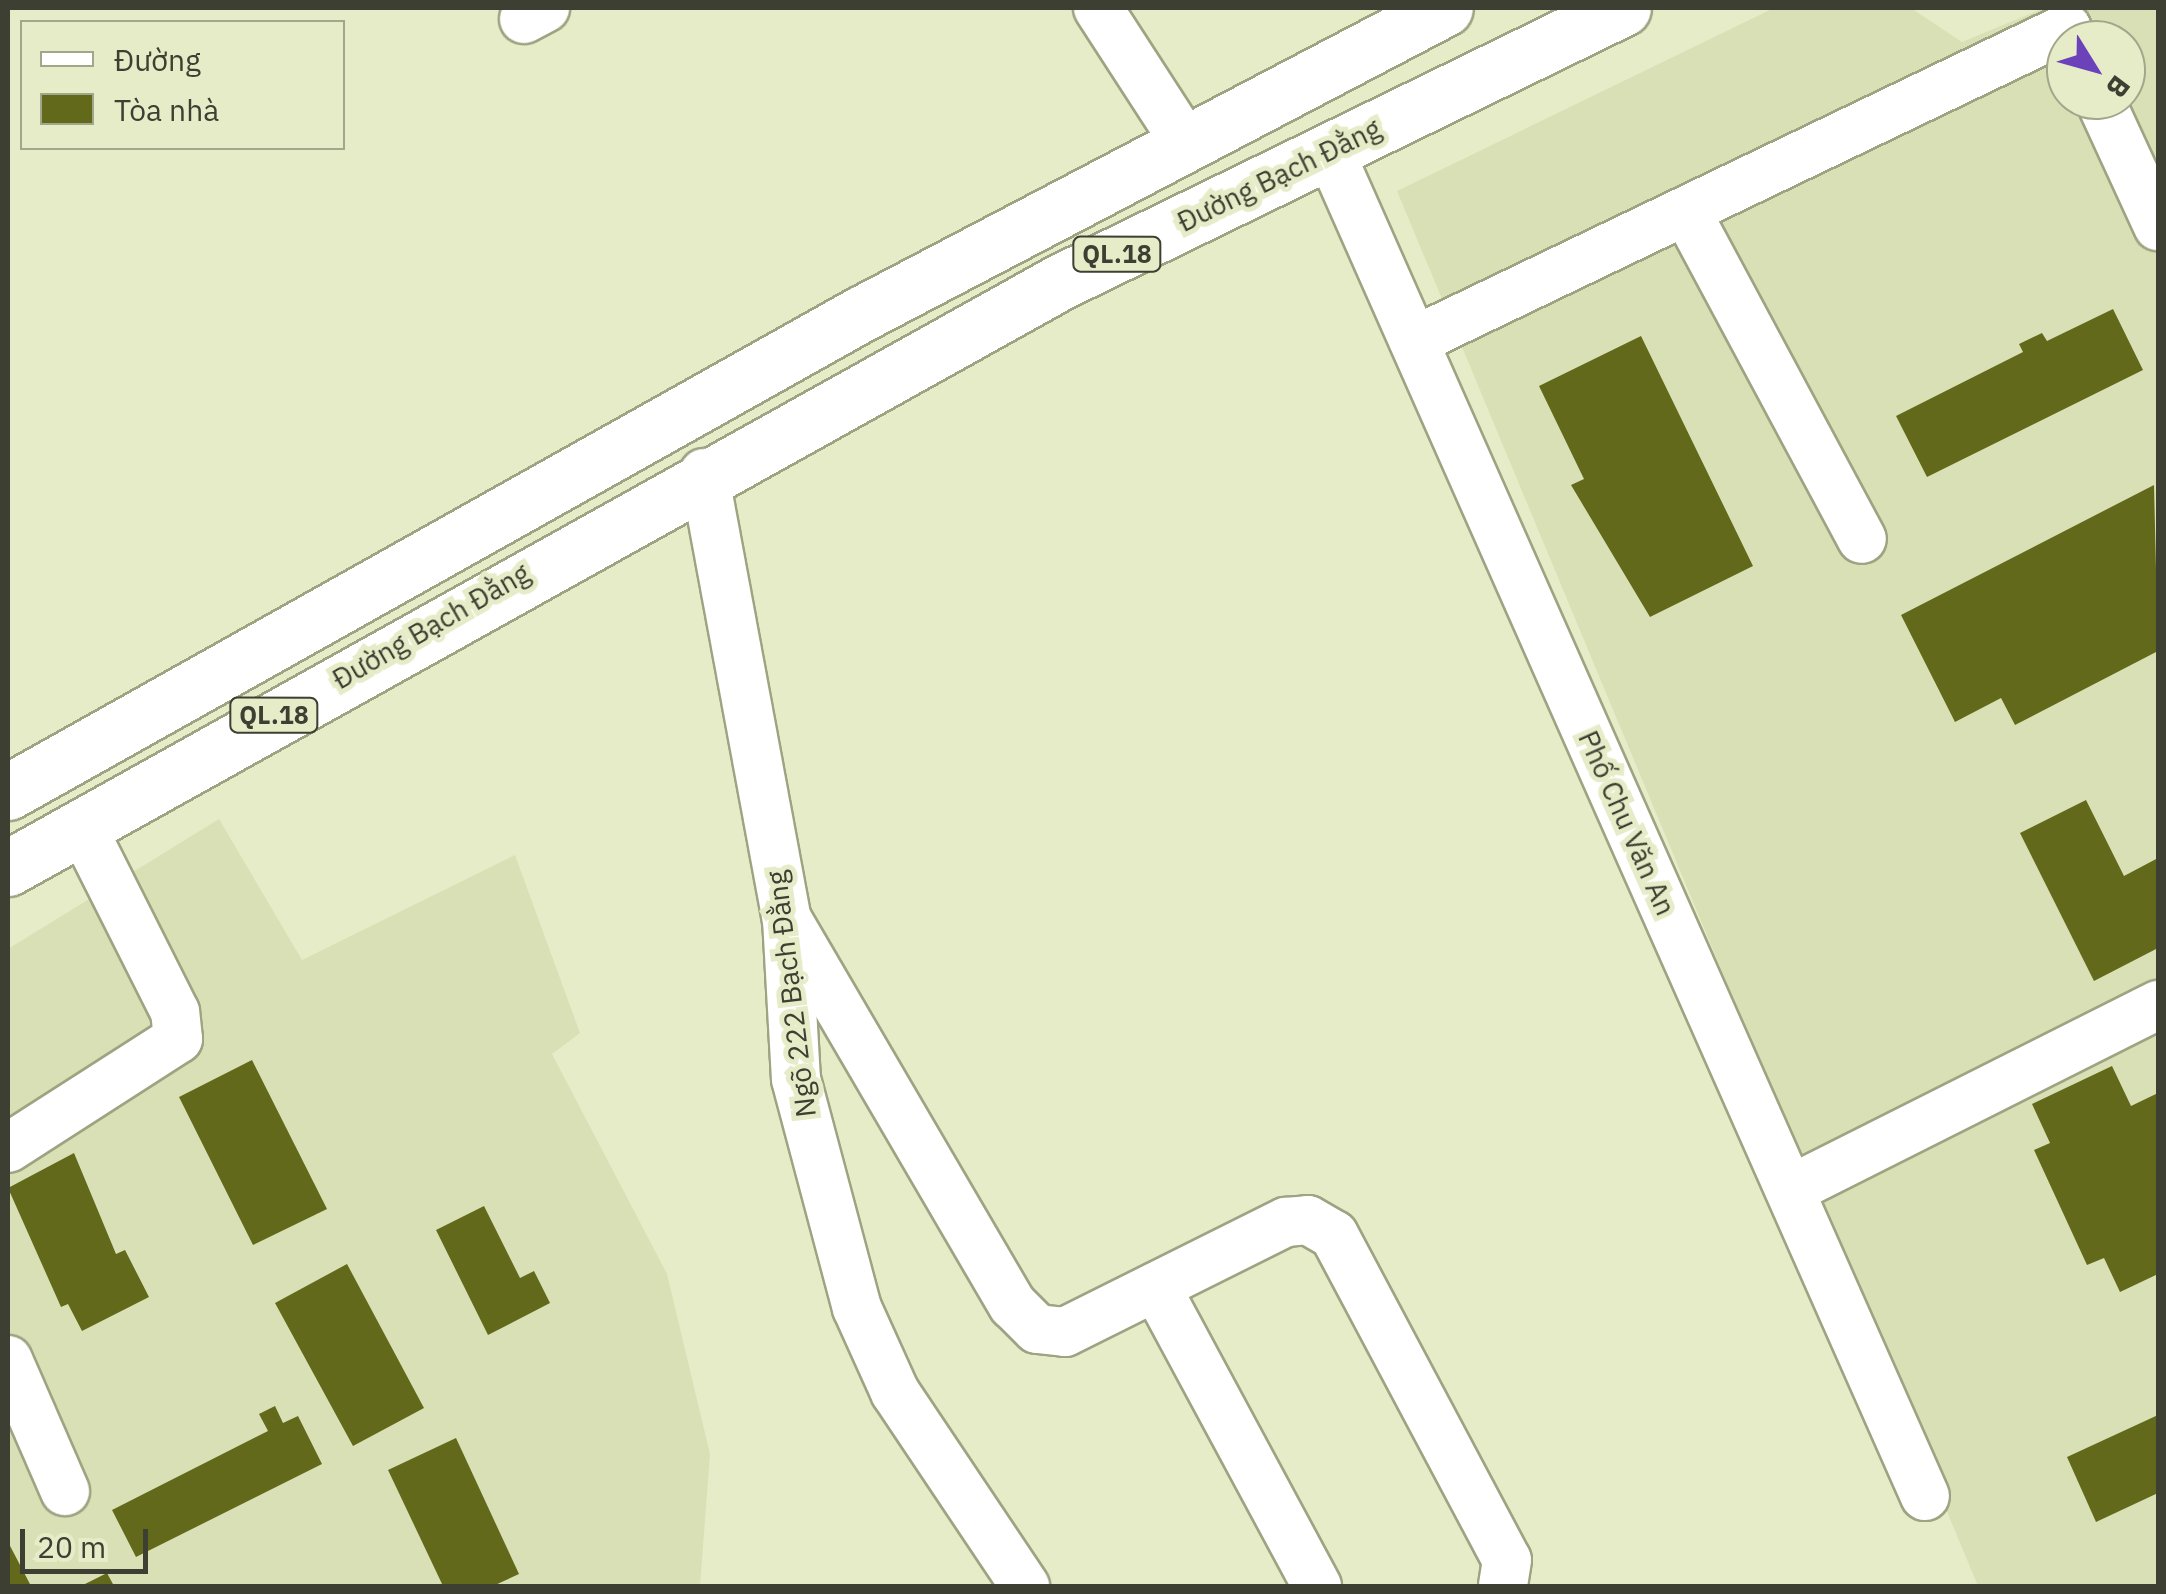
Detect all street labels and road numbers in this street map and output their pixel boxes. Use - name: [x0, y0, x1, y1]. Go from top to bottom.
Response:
- street label: Đường Bạch Đằng: [1172, 111, 1386, 239]
- road number: QL.18: [1072, 234, 1162, 274]
- street label: Đường Bạch Đằng: [326, 556, 536, 696]
- road number: QL.18: [229, 695, 319, 735]
- street label: Phố Chu Văn An: [1571, 726, 1683, 920]
- street label: Ngõ 222 Bạch Đằng: [759, 869, 823, 1119]

